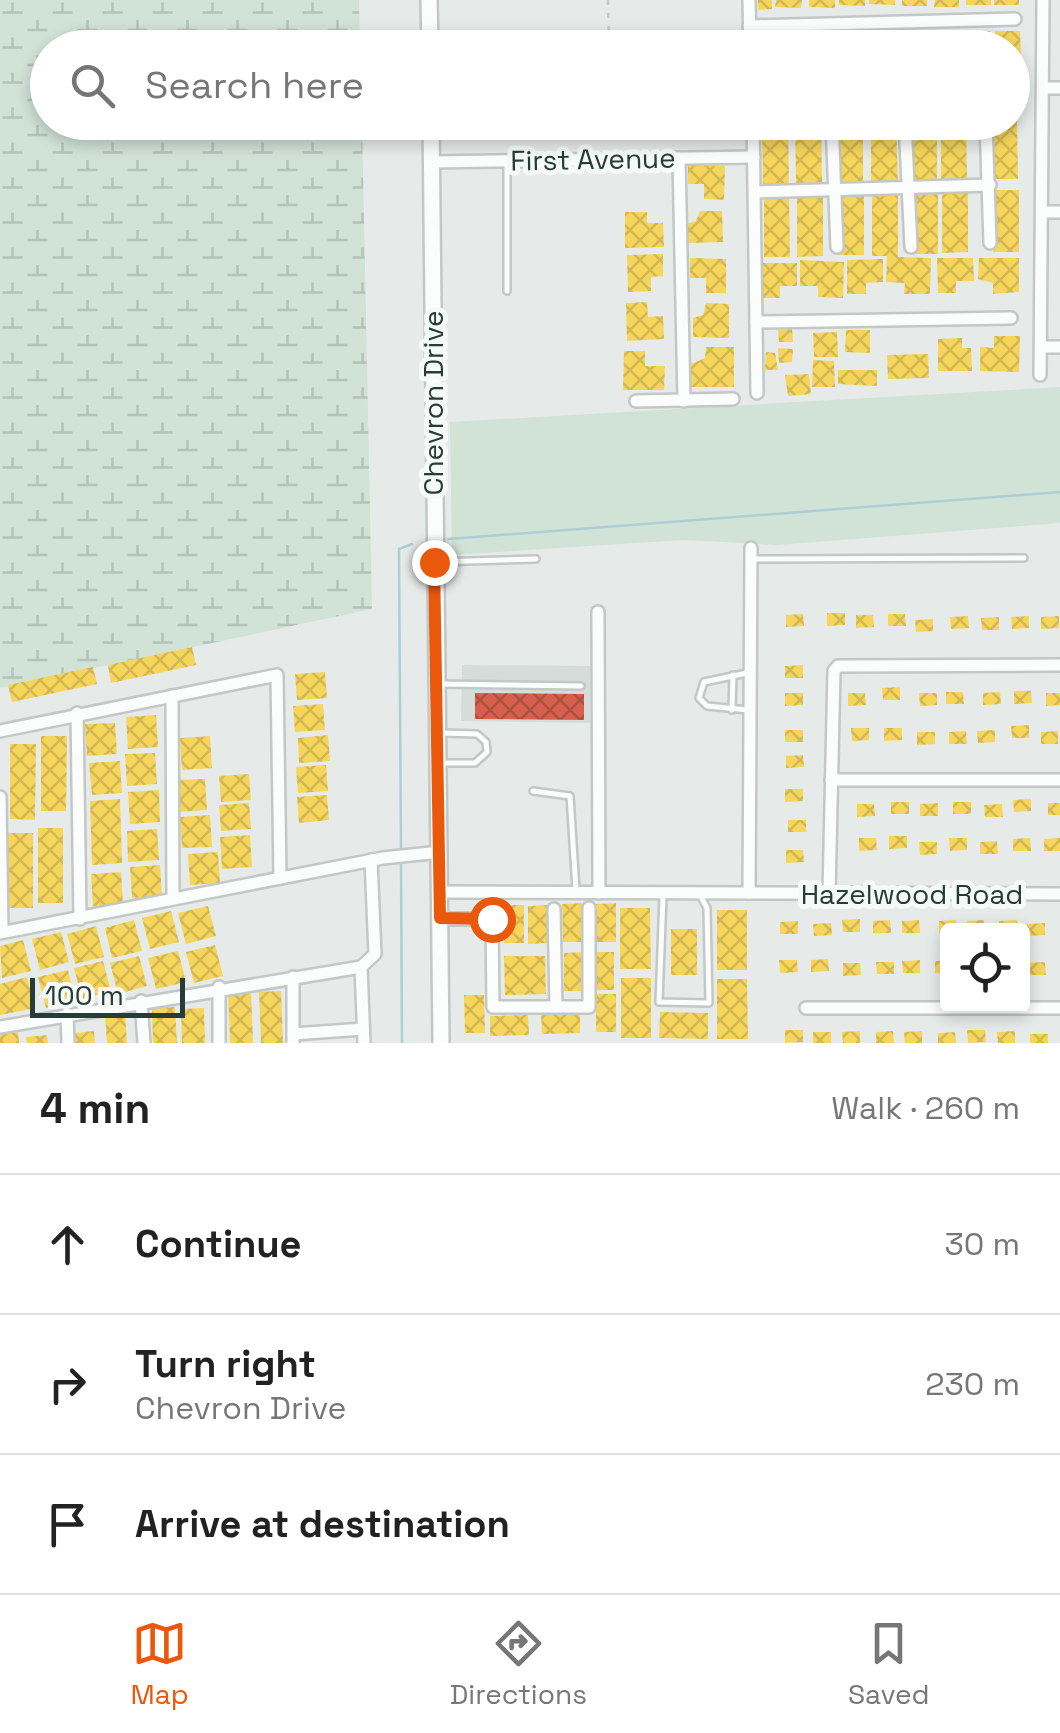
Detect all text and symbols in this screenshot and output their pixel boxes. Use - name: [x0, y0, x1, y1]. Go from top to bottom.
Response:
- search box: [30, 30, 1030, 140]
- icon: search: [65, 58, 120, 113]
- text: Search here: [145, 61, 364, 109]
- street label: First Avenue: [510, 140, 676, 178]
- street label: Chevron Drive: [415, 310, 451, 496]
- route end: [412, 540, 458, 586]
- street label: Hazelwood Road: [801, 876, 1023, 912]
- route start: [470, 897, 516, 943]
- map controls: [940, 923, 1030, 1013]
- button: locate: [940, 923, 1030, 1013]
- scale bar: [30, 973, 185, 1018]
- text: 100 m: [45, 977, 124, 1013]
- text: 4 min: [40, 1082, 150, 1135]
- text: Walk · 260 m: [831, 1088, 1020, 1128]
- icon: ahead: [40, 1217, 95, 1272]
- text: Continue: [135, 1220, 301, 1268]
- text: 30 m: [944, 1224, 1020, 1264]
- text: Turn right: [135, 1340, 316, 1388]
- icon: right: [40, 1357, 95, 1412]
- text: 230 m: [925, 1364, 1020, 1404]
- text: Chevron Drive: [135, 1388, 346, 1428]
- icon: arrive: [40, 1497, 95, 1552]
- text: Arrive at destination: [135, 1500, 510, 1548]
- tab: Map: [130, 1616, 189, 1712]
- tab: Directions: [450, 1616, 587, 1712]
- tab: Saved: [848, 1616, 930, 1712]

